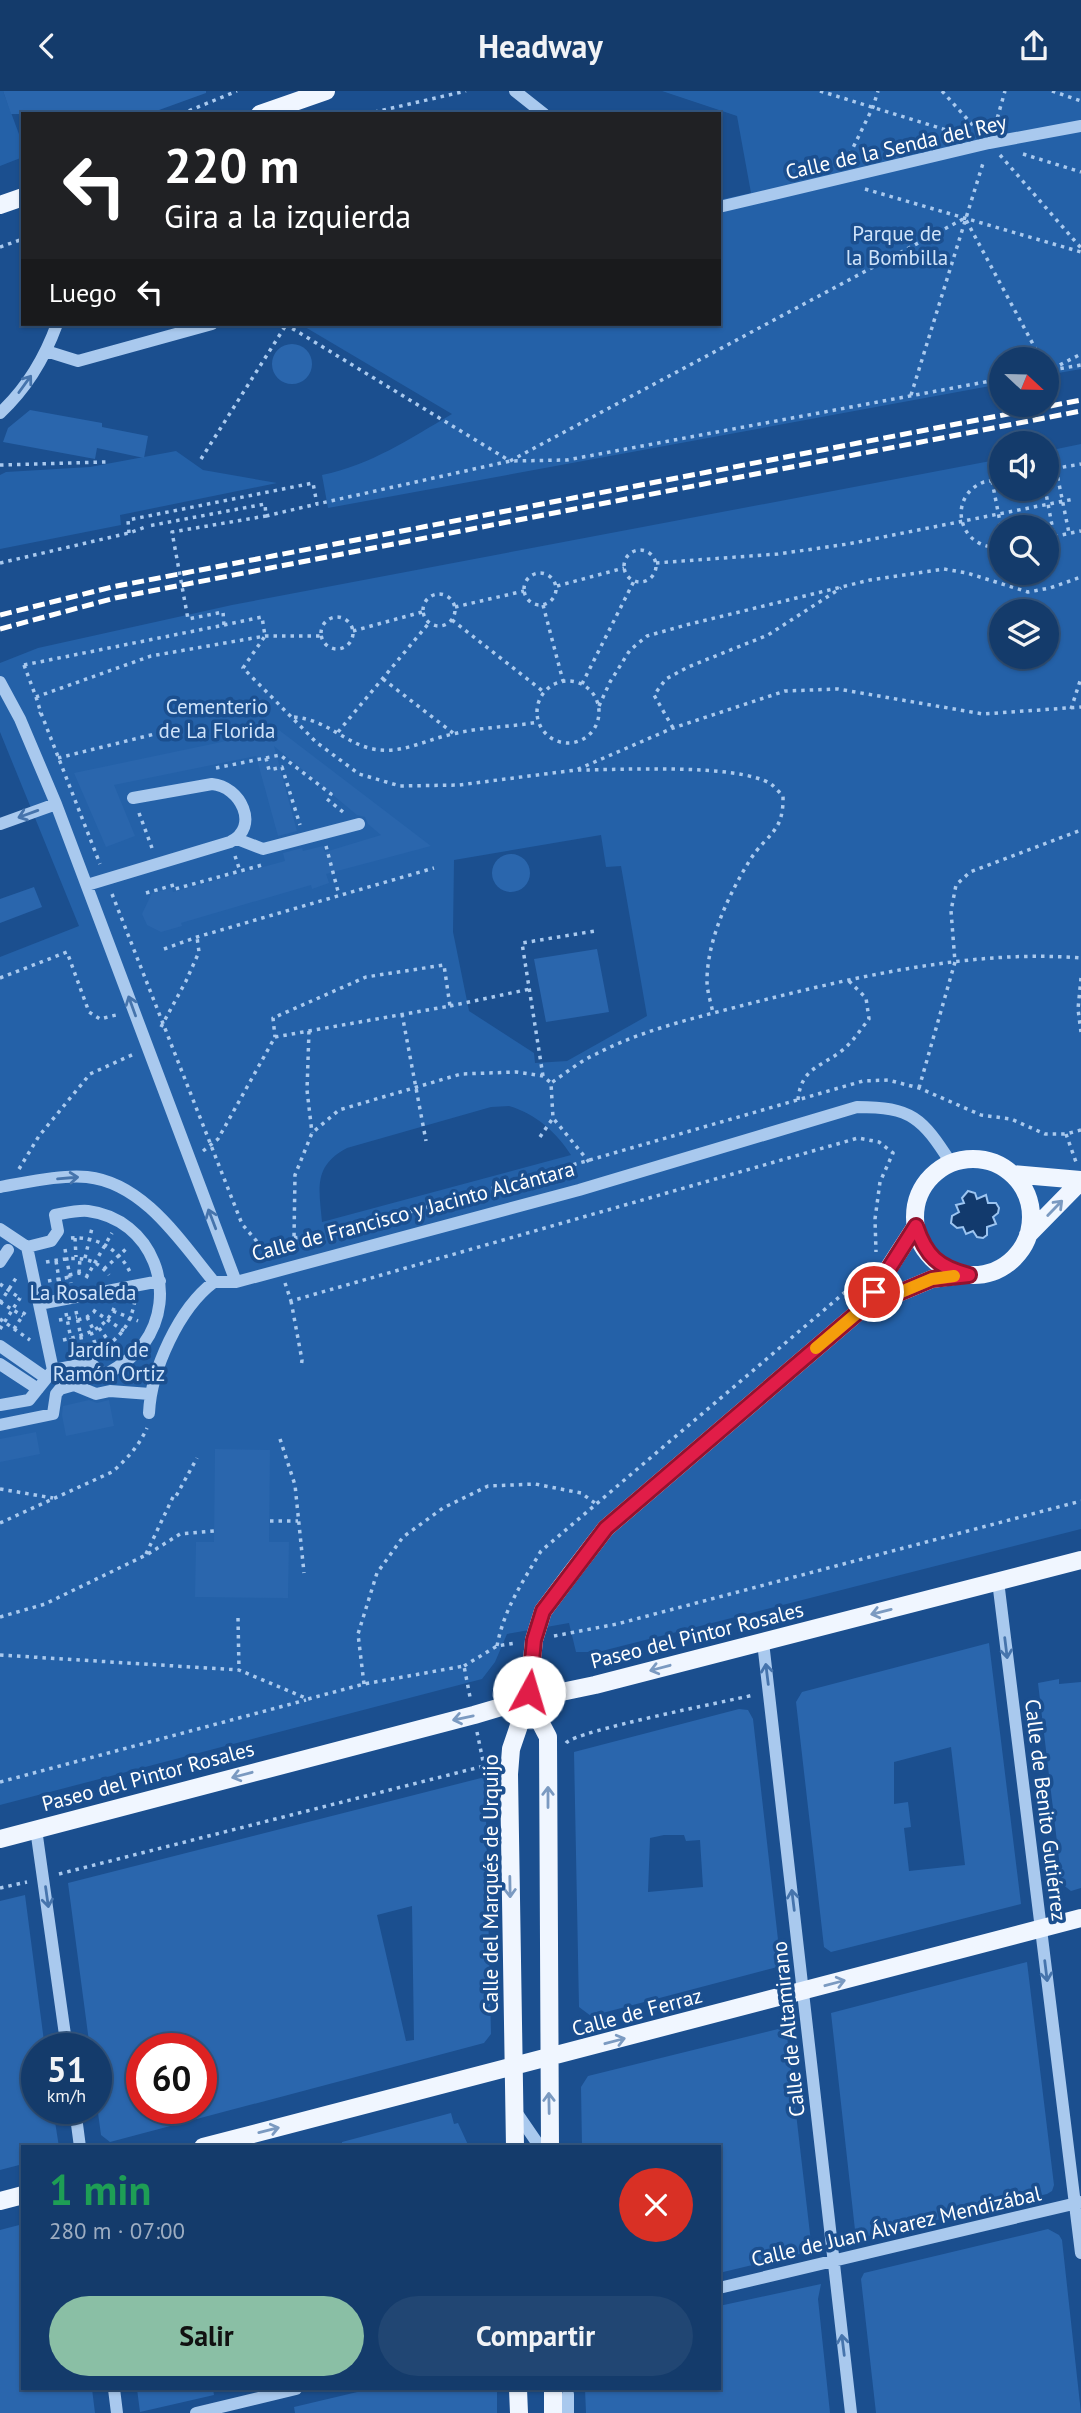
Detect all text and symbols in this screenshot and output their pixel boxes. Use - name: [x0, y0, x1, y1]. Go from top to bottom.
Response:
- text: Headway: [478, 25, 603, 67]
- icon: back: [28, 27, 66, 65]
- icon: share: [1015, 27, 1053, 65]
- street label: Calle de la Senda del Rey: [783, 108, 1009, 186]
- text: 220 m: [164, 133, 299, 197]
- icon: left: [49, 140, 140, 231]
- text: Gira a la izquierda: [164, 195, 411, 237]
- park label: Parque de la Bombilla: [846, 220, 948, 271]
- icon: left: [131, 273, 169, 311]
- text: Luego: [49, 276, 117, 309]
- north arrow: [989, 347, 1059, 417]
- map controls: [989, 347, 1059, 669]
- one-way arrow: [18, 375, 33, 394]
- button: sound: [989, 431, 1059, 501]
- button: search: [989, 515, 1059, 585]
- button: layers: [989, 599, 1059, 669]
- park label: Cementerio de La Florida: [159, 693, 275, 744]
- one-way arrow: [18, 809, 40, 821]
- one-way arrow: [125, 995, 137, 1017]
- street label: Calle de Francisco y Jacinto Alcántara: [249, 1155, 577, 1267]
- one-way arrow: [56, 1171, 78, 1184]
- one-way arrow: [1046, 1200, 1063, 1217]
- one-way arrow: [205, 1208, 218, 1230]
- pin: [844, 1262, 904, 1322]
- icon: arrive: [855, 1273, 893, 1311]
- park label: La Rosaleda: [30, 1279, 136, 1306]
- park label: Jardín de Ramón Ortiz: [53, 1336, 165, 1387]
- street label: Paseo del Pintor Rosales: [588, 1595, 806, 1675]
- one-way arrow: [870, 1606, 892, 1619]
- one-way arrow: [1000, 1636, 1013, 1659]
- position arrow: [492, 1655, 566, 1729]
- one-way arrow: [650, 1662, 672, 1675]
- one-way arrow: [760, 1663, 773, 1686]
- street label: Calle de Benito Gutiérrez: [1019, 1697, 1073, 1923]
- one-way arrow: [452, 1712, 475, 1725]
- street label: Paseo del Pintor Rosales: [39, 1735, 257, 1817]
- street label: Calle del Marqués de Urquijo: [477, 1754, 504, 2014]
- one-way arrow: [231, 1769, 254, 1782]
- one-way arrow: [541, 1786, 555, 1809]
- one-way arrow: [504, 1875, 517, 1898]
- one-way arrow: [41, 1885, 54, 1907]
- one-way arrow: [786, 1889, 799, 1912]
- street label: Calle de Altamirano: [765, 1940, 811, 2118]
- one-way arrow: [1040, 1959, 1053, 1982]
- one-way arrow: [824, 1976, 846, 1989]
- street label: Calle de Ferraz: [569, 1982, 705, 2042]
- speed limit sign: 60: [126, 2033, 217, 2124]
- one-way arrow: [603, 2034, 626, 2047]
- text: 51: [47, 2046, 86, 2092]
- text: km/h: [47, 2084, 86, 2107]
- one-way arrow: [542, 2092, 556, 2115]
- one-way arrow: [258, 2123, 280, 2136]
- text: 1 min: [49, 2162, 151, 2217]
- button: close: [619, 2168, 693, 2242]
- street label: Calle de Juan Álvarez Mendizábal: [748, 2179, 1044, 2273]
- text: 280 m · 07:00: [49, 2216, 185, 2245]
- button: Salir: [49, 2296, 364, 2376]
- button: Compartir: [378, 2296, 693, 2376]
- one-way arrow: [837, 2334, 850, 2357]

